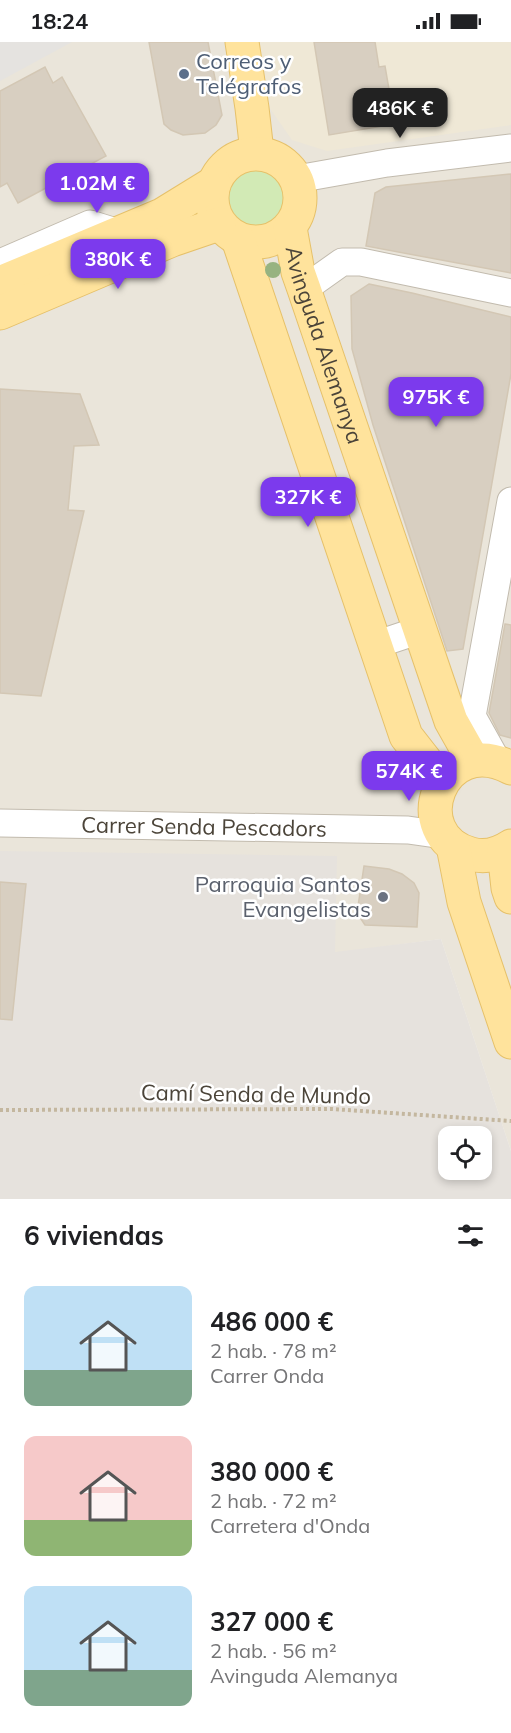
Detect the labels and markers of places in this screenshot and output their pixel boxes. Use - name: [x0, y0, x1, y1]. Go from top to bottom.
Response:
- place label: Correos y Telégrafos: [196, 47, 302, 100]
- marker: Correos y Telégrafos: [177, 67, 191, 81]
- pin: 486K €: [351, 88, 449, 139]
- pin: 1.02M €: [42, 163, 152, 214]
- pin: 380K €: [69, 239, 167, 290]
- pin: 975K €: [387, 377, 485, 428]
- pin: 327K €: [259, 477, 357, 528]
- pin: 574K €: [360, 751, 458, 802]
- place label: Parroquia Santos Evangelistas: [195, 870, 371, 923]
- marker: Parroquia Santos Evangelistas: [376, 890, 390, 904]

